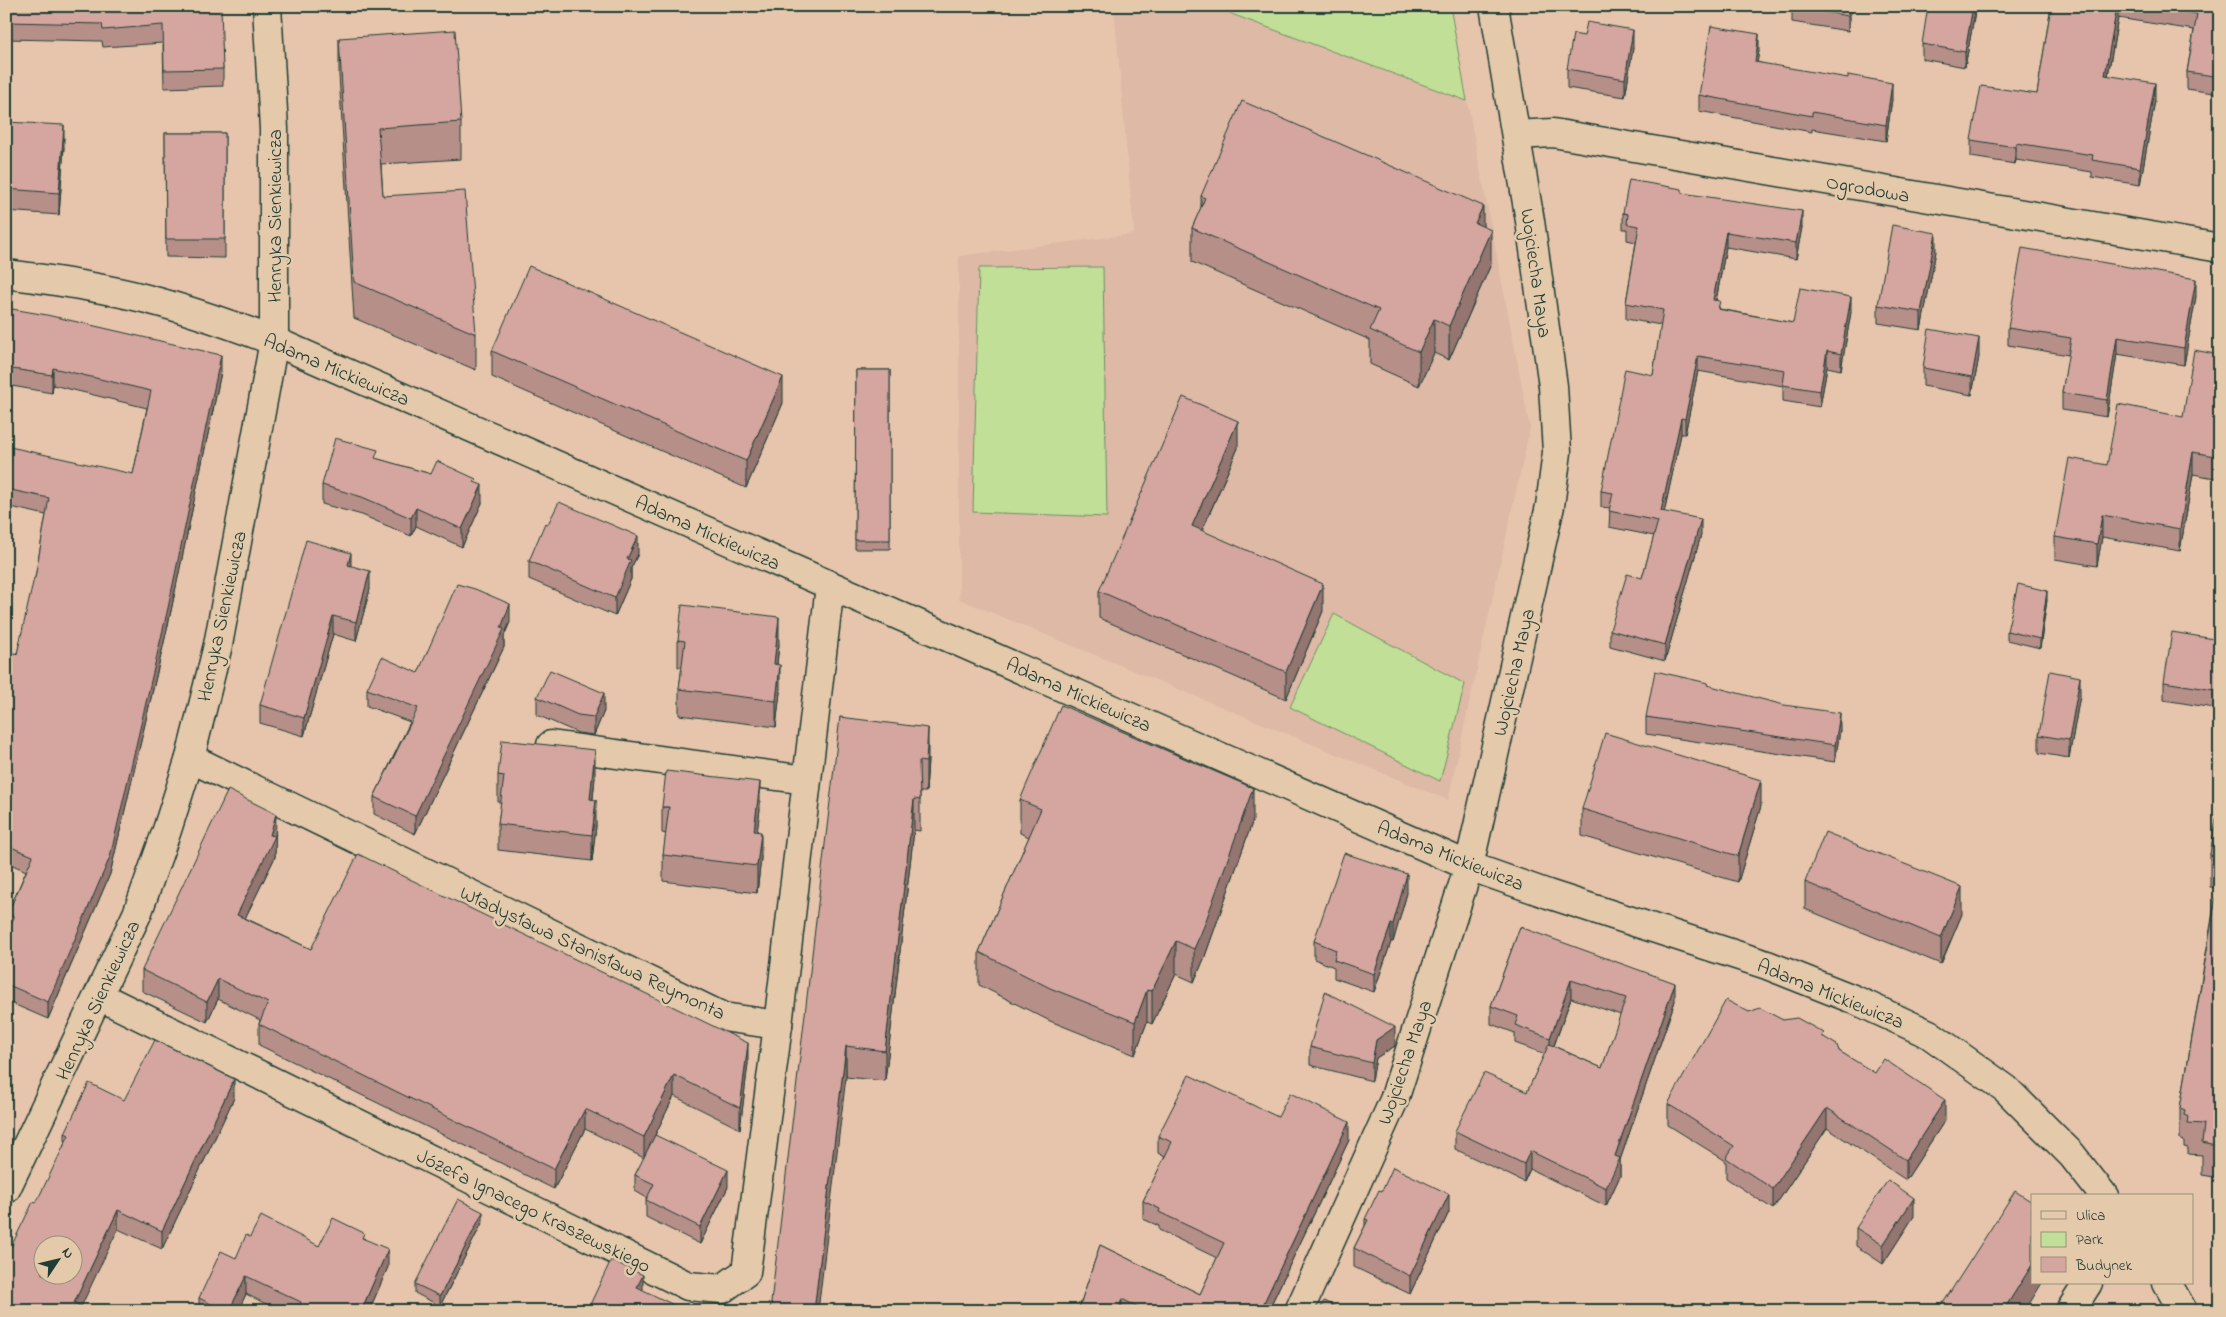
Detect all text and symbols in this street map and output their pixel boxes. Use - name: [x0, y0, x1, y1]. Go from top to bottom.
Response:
- street label: Henryka Sienkiewicza: [262, 129, 291, 303]
- street label: Ogrodowa: [1823, 169, 1912, 213]
- street label: Wojciecha Maya: [1511, 207, 1558, 340]
- street label: Adama Mickiewicza: [258, 327, 414, 415]
- street label: Adama Mickiewicza: [630, 489, 784, 579]
- street label: Henryka Sienkiewicza: [191, 529, 256, 704]
- street label: Wojciecha Maya: [1487, 606, 1544, 739]
- street label: Adama Mickiewicza: [1001, 651, 1155, 741]
- street label: Adama Mickiewicza: [1372, 815, 1528, 900]
- street label: Władysława Stanisława Reymonta: [454, 880, 730, 1029]
- street label: Henryka Sienkiewicza: [49, 916, 149, 1086]
- street label: Adama Mickiewicza: [1752, 953, 1908, 1038]
- street label: Wojciecha Maya: [1371, 997, 1441, 1129]
- street label: Józefa Ignacego Kraszewskiego: [410, 1143, 655, 1283]
- legend: [2031, 1194, 2194, 1284]
- text: Ulica: [2076, 1205, 2105, 1227]
- text: Park: [2076, 1229, 2104, 1251]
- north arrow: [32, 1234, 82, 1284]
- text: N: [56, 1244, 79, 1263]
- text: Budynek: [2075, 1255, 2133, 1278]

